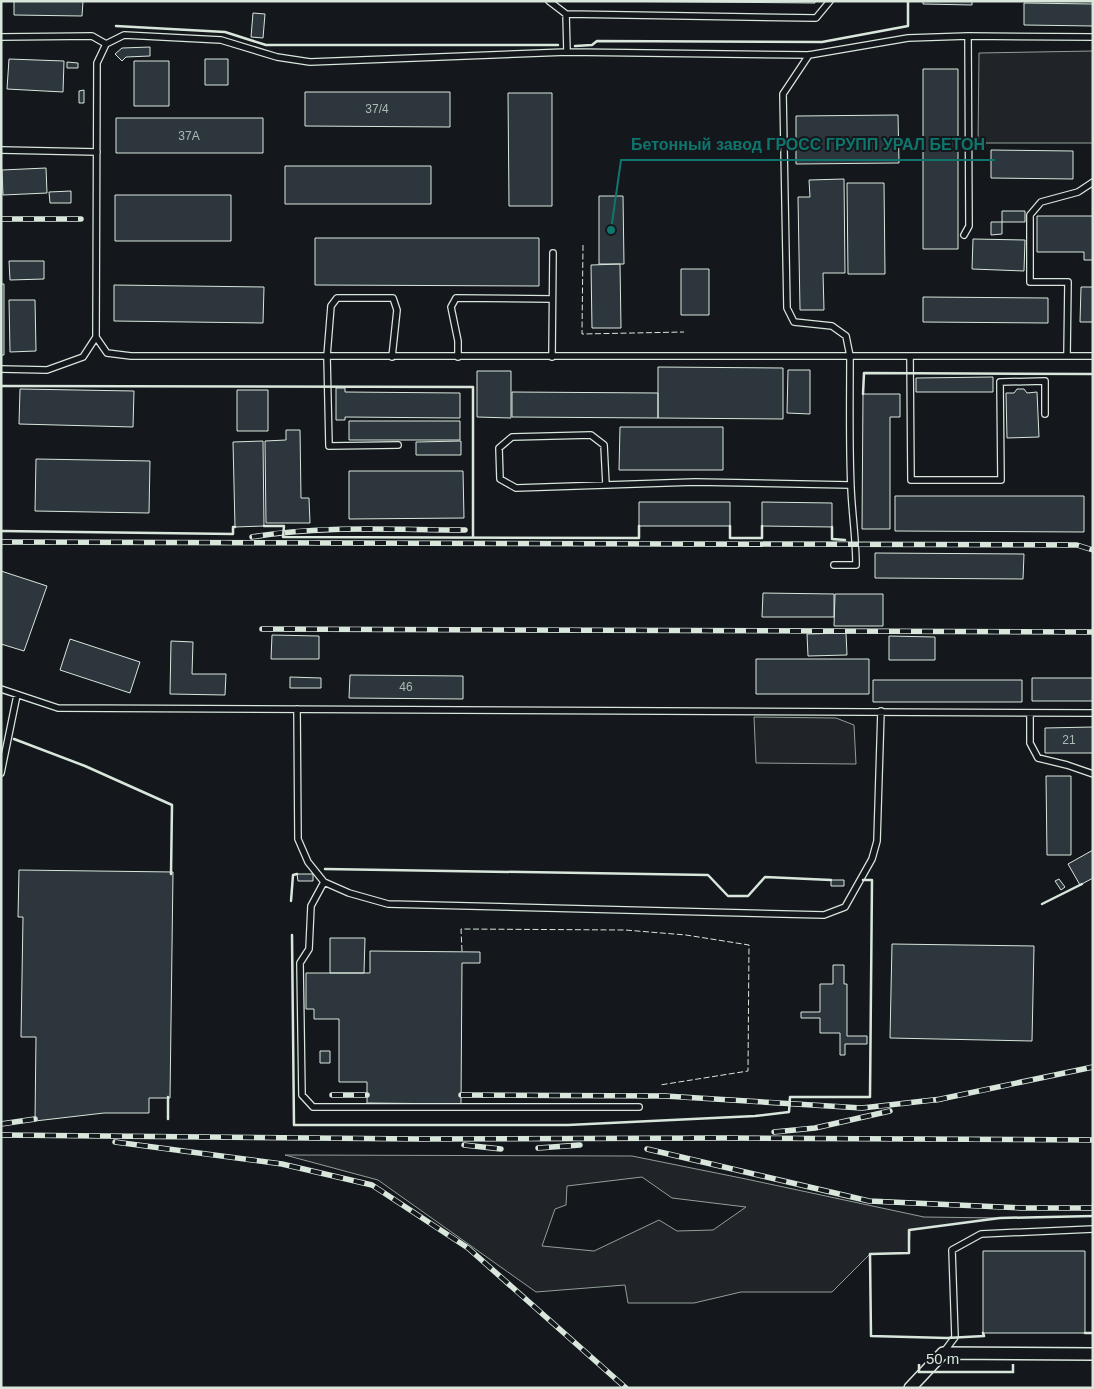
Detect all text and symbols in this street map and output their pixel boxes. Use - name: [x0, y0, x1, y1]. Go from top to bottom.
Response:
- house number: 37/4: [365, 102, 389, 116]
- house number: 37А: [178, 129, 200, 143]
- callout: Бетонный завод ГРОСС ГРУПП УРАЛ БЕТОН: [621, 129, 995, 160]
- text: Бетонный завод ГРОСС ГРУПП УРАЛ БЕТОН: [631, 136, 985, 153]
- house number: 46: [399, 680, 413, 694]
- house number: 21: [1062, 733, 1076, 747]
- scale bar: [919, 1342, 1013, 1374]
- text: 50 m: [926, 1350, 959, 1367]

